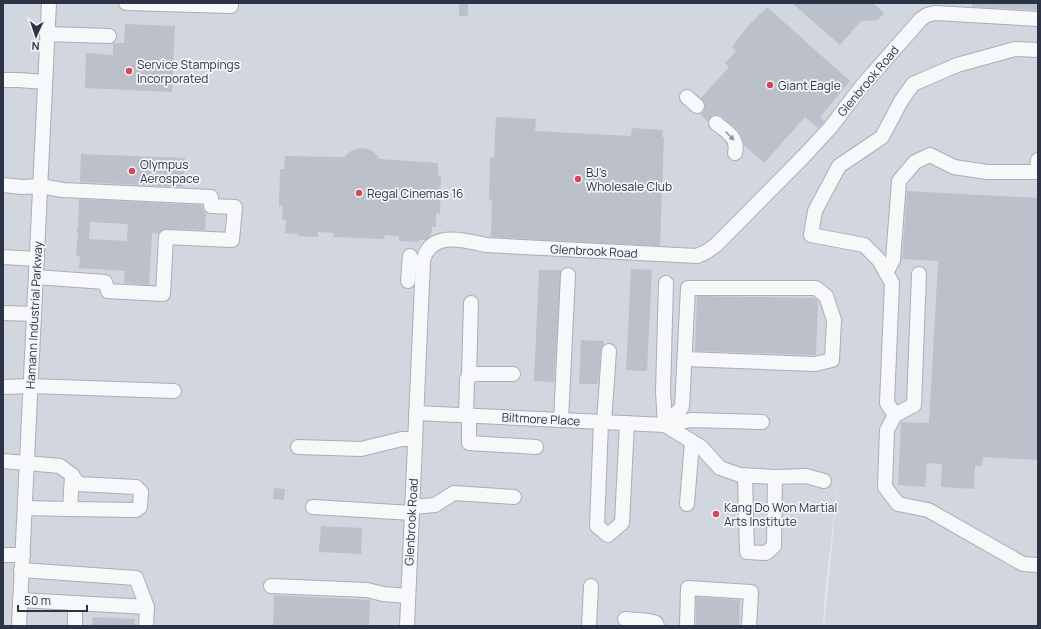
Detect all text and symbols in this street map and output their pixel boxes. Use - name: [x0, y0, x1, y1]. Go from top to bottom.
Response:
- north arrow: [16, 16, 56, 56]
- text: N: [31, 39, 40, 54]
- street label: Glenbrook Road: [833, 42, 903, 120]
- place label: Service Stampings Incorporated: [137, 56, 240, 87]
- marker: Service Stampings Incorporated: [124, 66, 134, 76]
- place label: Giant Eagle: [778, 77, 841, 94]
- marker: Giant Eagle: [765, 80, 775, 90]
- one-way arrow: [725, 131, 735, 141]
- place label: Olympus Aerospace: [140, 156, 199, 187]
- place label: BJ's Wholesale Club: [586, 164, 672, 195]
- marker: Olympus Aerospace: [127, 166, 137, 176]
- marker: BJ's Wholesale Club: [573, 174, 583, 184]
- place label: Regal Cinemas 16: [367, 185, 464, 202]
- marker: Regal Cinemas 16: [354, 188, 364, 198]
- street label: Hamann Industrial Parkway: [22, 240, 46, 389]
- street label: Glenbrook Road: [550, 240, 638, 262]
- street label: Biltmore Place: [501, 408, 581, 430]
- street label: Glenbrook Road: [400, 478, 422, 566]
- place label: Kang Do Won Martial Arts Institute: [724, 499, 837, 530]
- marker: Kang Do Won Martial Arts Institute: [711, 509, 721, 519]
- scale bar: [18, 587, 87, 613]
- text: 50 m: [24, 592, 51, 609]

